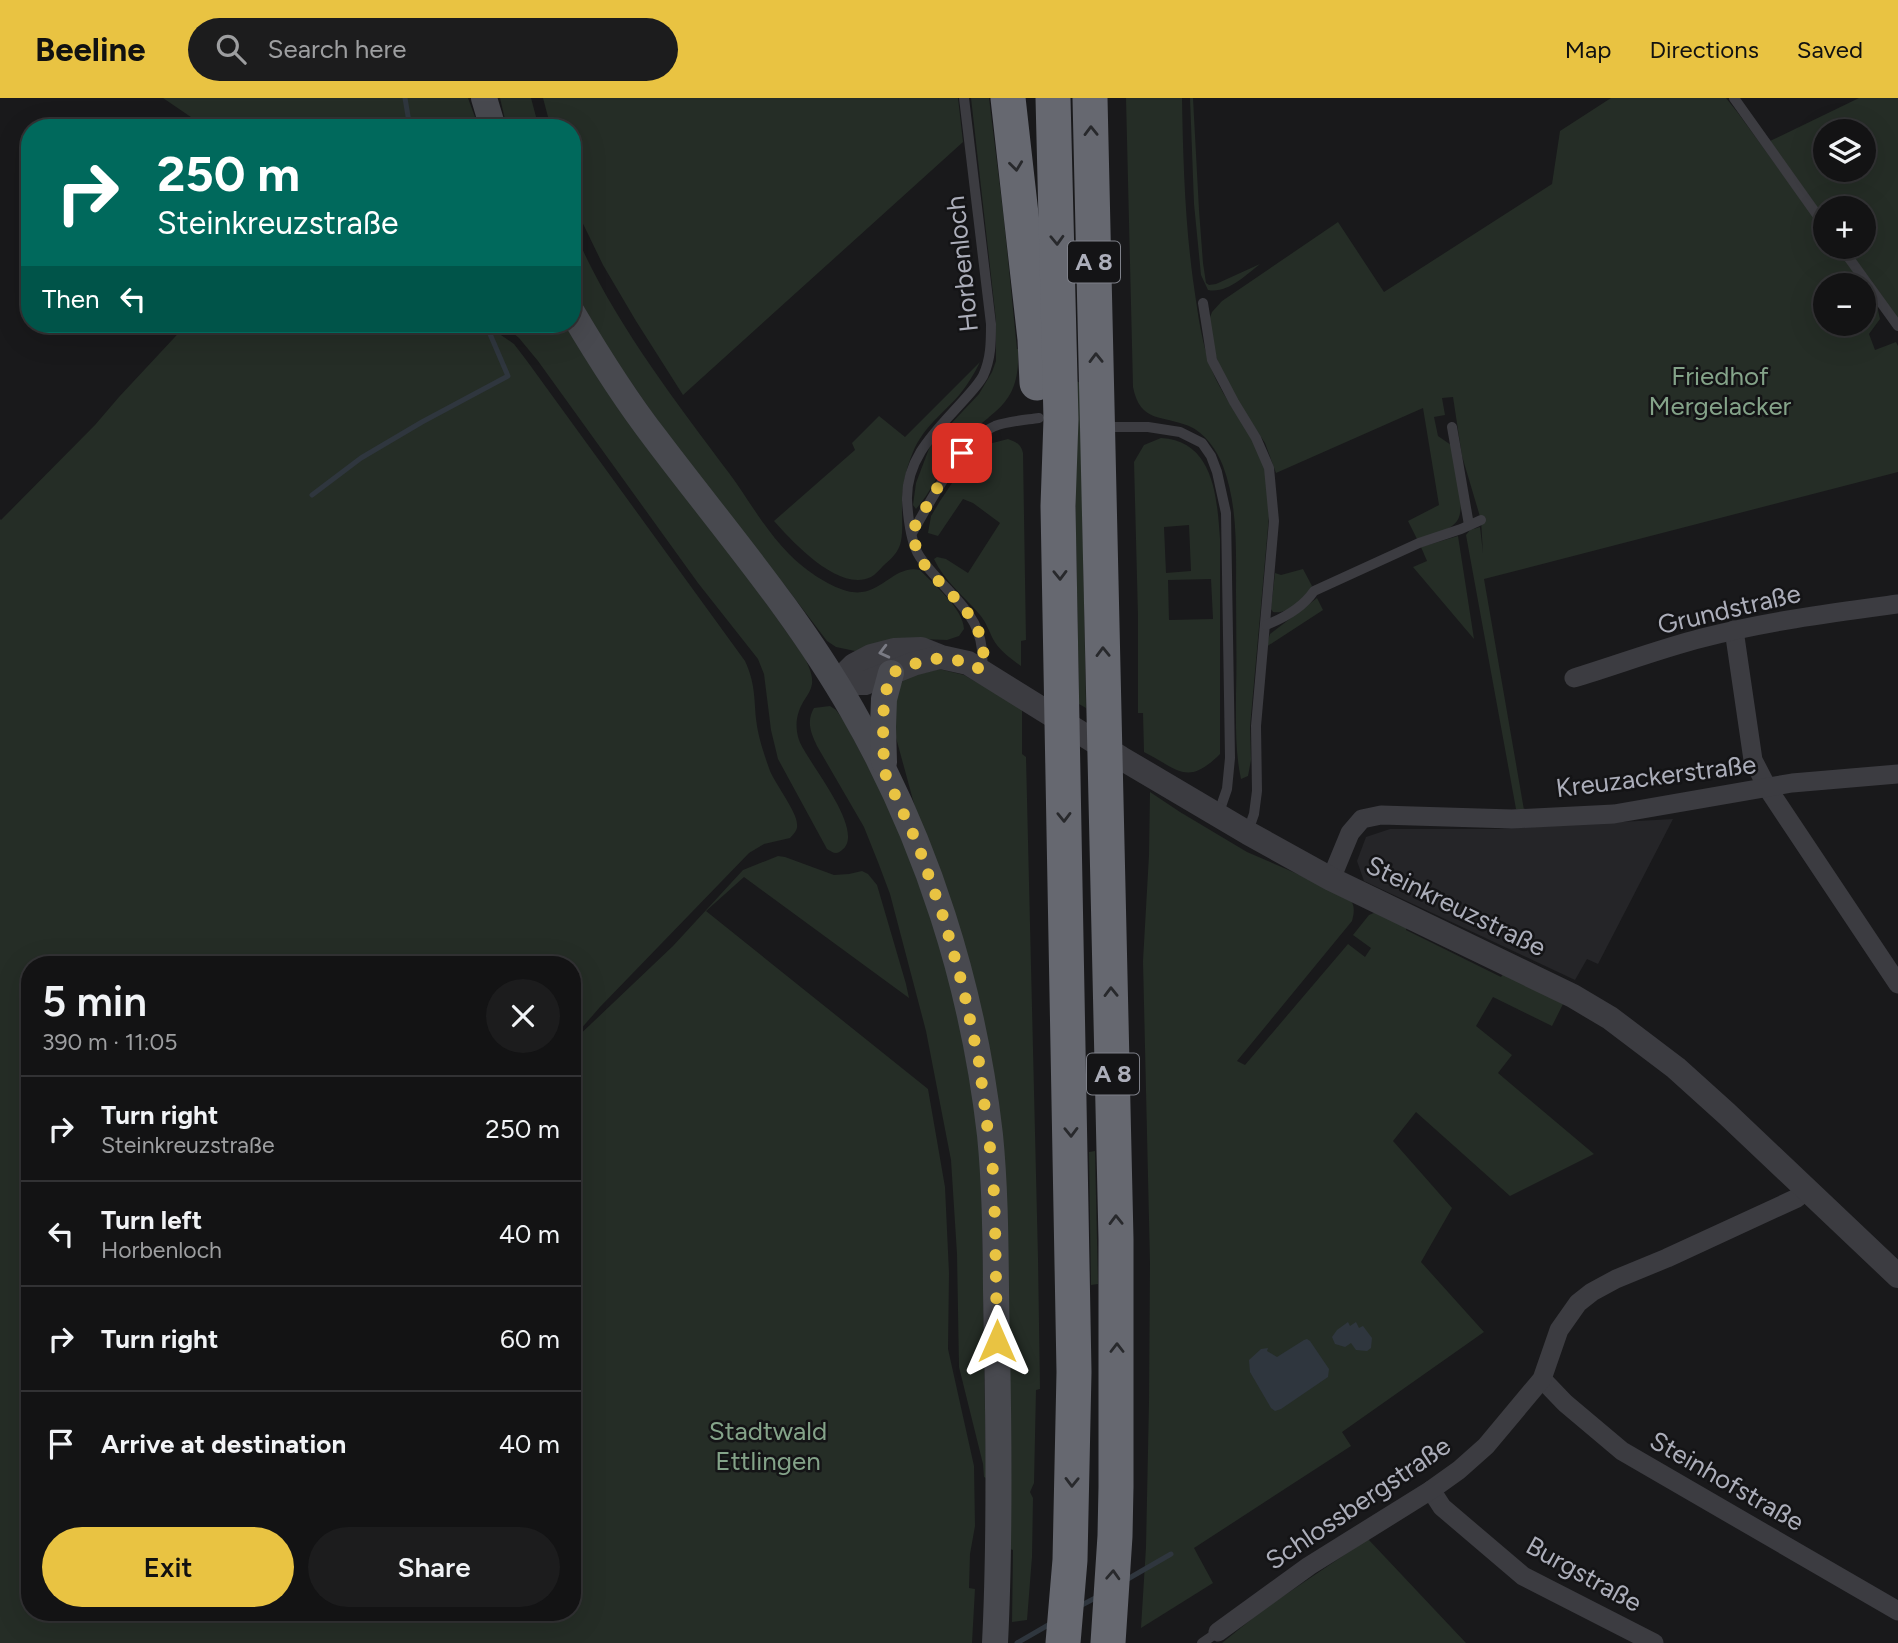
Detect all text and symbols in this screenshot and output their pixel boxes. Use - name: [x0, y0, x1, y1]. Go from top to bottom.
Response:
- search box: [188, 18, 678, 81]
- text: Beeline: [35, 30, 146, 69]
- icon: search: [212, 30, 250, 68]
- text: Search here: [268, 33, 406, 65]
- text: Map: [1565, 35, 1611, 64]
- text: Directions: [1649, 35, 1759, 64]
- text: Saved: [1797, 35, 1863, 64]
- map controls: [1813, 119, 1876, 336]
- button: layers: [1813, 119, 1876, 182]
- one-way arrow: [1083, 125, 1099, 136]
- text: 250 m: [157, 144, 300, 203]
- icon: right: [42, 147, 133, 238]
- one-way arrow: [1009, 160, 1024, 172]
- street label: Horbenloch: [939, 194, 985, 334]
- button: +: [1813, 196, 1876, 259]
- text: Steinkreuzstraße: [157, 204, 398, 242]
- one-way arrow: [1049, 234, 1064, 245]
- road number: A 8: [1068, 242, 1120, 282]
- button: −: [1813, 273, 1876, 336]
- icon: left: [114, 280, 152, 318]
- text: Then: [42, 283, 100, 315]
- one-way arrow: [1088, 352, 1104, 363]
- park label: Friedhof Mergelacker: [1649, 360, 1792, 422]
- pin: [932, 423, 992, 483]
- icon: arrive: [943, 434, 981, 472]
- one-way arrow: [1052, 569, 1067, 580]
- street label: Grundstraße: [1654, 577, 1804, 641]
- one-way arrow: [878, 644, 890, 658]
- one-way arrow: [1095, 646, 1111, 657]
- street label: Kreuzackerstraße: [1554, 748, 1758, 804]
- one-way arrow: [1057, 812, 1072, 823]
- street label: Steinkreuzstraße: [1361, 849, 1551, 963]
- text: 5 min: [42, 976, 147, 1027]
- button: close: [486, 979, 560, 1053]
- one-way arrow: [1103, 986, 1118, 997]
- text: 390 m · 11:05: [42, 1028, 178, 1056]
- road number: A 8: [1087, 1054, 1139, 1094]
- text: Turn right: [101, 1099, 218, 1131]
- icon: right: [42, 1110, 80, 1148]
- text: 250 m: [485, 1113, 560, 1145]
- one-way arrow: [1063, 1127, 1078, 1138]
- text: Steinkreuzstraße: [101, 1131, 275, 1159]
- text: Turn left: [101, 1204, 202, 1236]
- one-way arrow: [1108, 1214, 1124, 1224]
- icon: left: [42, 1215, 80, 1253]
- text: 40 m: [499, 1218, 560, 1250]
- text: Horbenloch: [101, 1236, 222, 1264]
- position arrow: [960, 1304, 1034, 1378]
- icon: right: [42, 1320, 80, 1358]
- text: Turn right: [101, 1323, 218, 1355]
- text: 60 m: [500, 1323, 560, 1355]
- one-way arrow: [1109, 1342, 1125, 1352]
- park label: Stadtwald Ettlingen: [709, 1415, 827, 1477]
- street label: Steinhofstraße: [1644, 1424, 1810, 1538]
- icon: arrive: [42, 1425, 80, 1463]
- text: Arrive at destination: [101, 1428, 346, 1460]
- text: 40 m: [499, 1428, 560, 1460]
- street label: Schlossbergstraße: [1260, 1429, 1456, 1577]
- one-way arrow: [1064, 1477, 1080, 1487]
- button: Exit: [42, 1527, 294, 1607]
- button: Share: [308, 1527, 560, 1607]
- street label: Burgstraße: [1521, 1529, 1647, 1619]
- one-way arrow: [1105, 1569, 1120, 1580]

